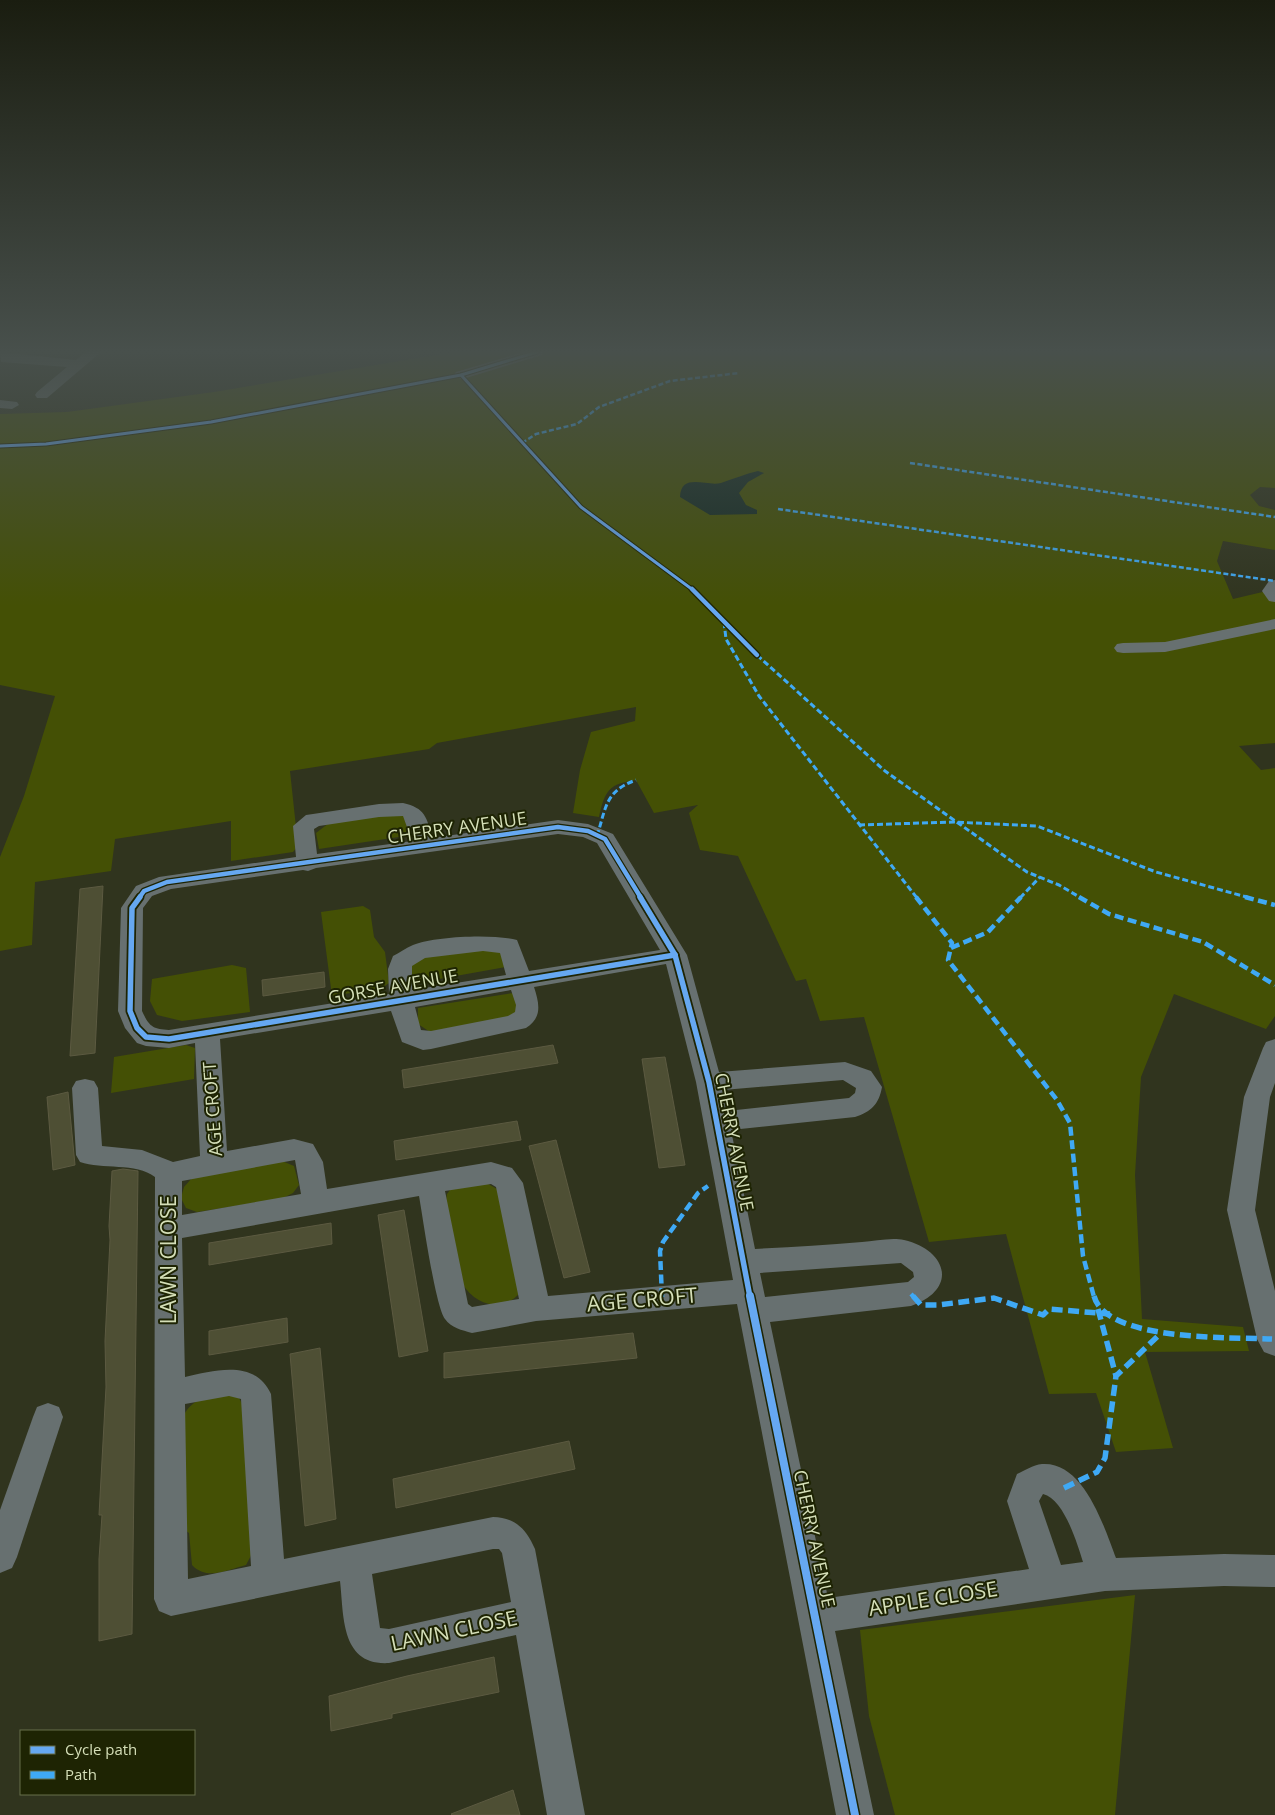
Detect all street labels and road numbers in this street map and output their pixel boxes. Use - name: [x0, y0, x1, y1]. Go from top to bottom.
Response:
- street label: CHERRY AVENUE: [386, 805, 528, 849]
- street label: GORSE AVENUE: [326, 963, 460, 1009]
- street label: AGE CROFT: [197, 1061, 227, 1157]
- street label: CHERRY AVENUE: [710, 1071, 760, 1213]
- street label: LAWN CLOSE: [154, 1196, 182, 1324]
- street label: AGE CROFT: [586, 1280, 699, 1318]
- street label: CHERRY AVENUE: [789, 1468, 841, 1610]
- street label: APPLE CLOSE: [866, 1574, 999, 1622]
- street label: LAWN CLOSE: [388, 1603, 520, 1657]

